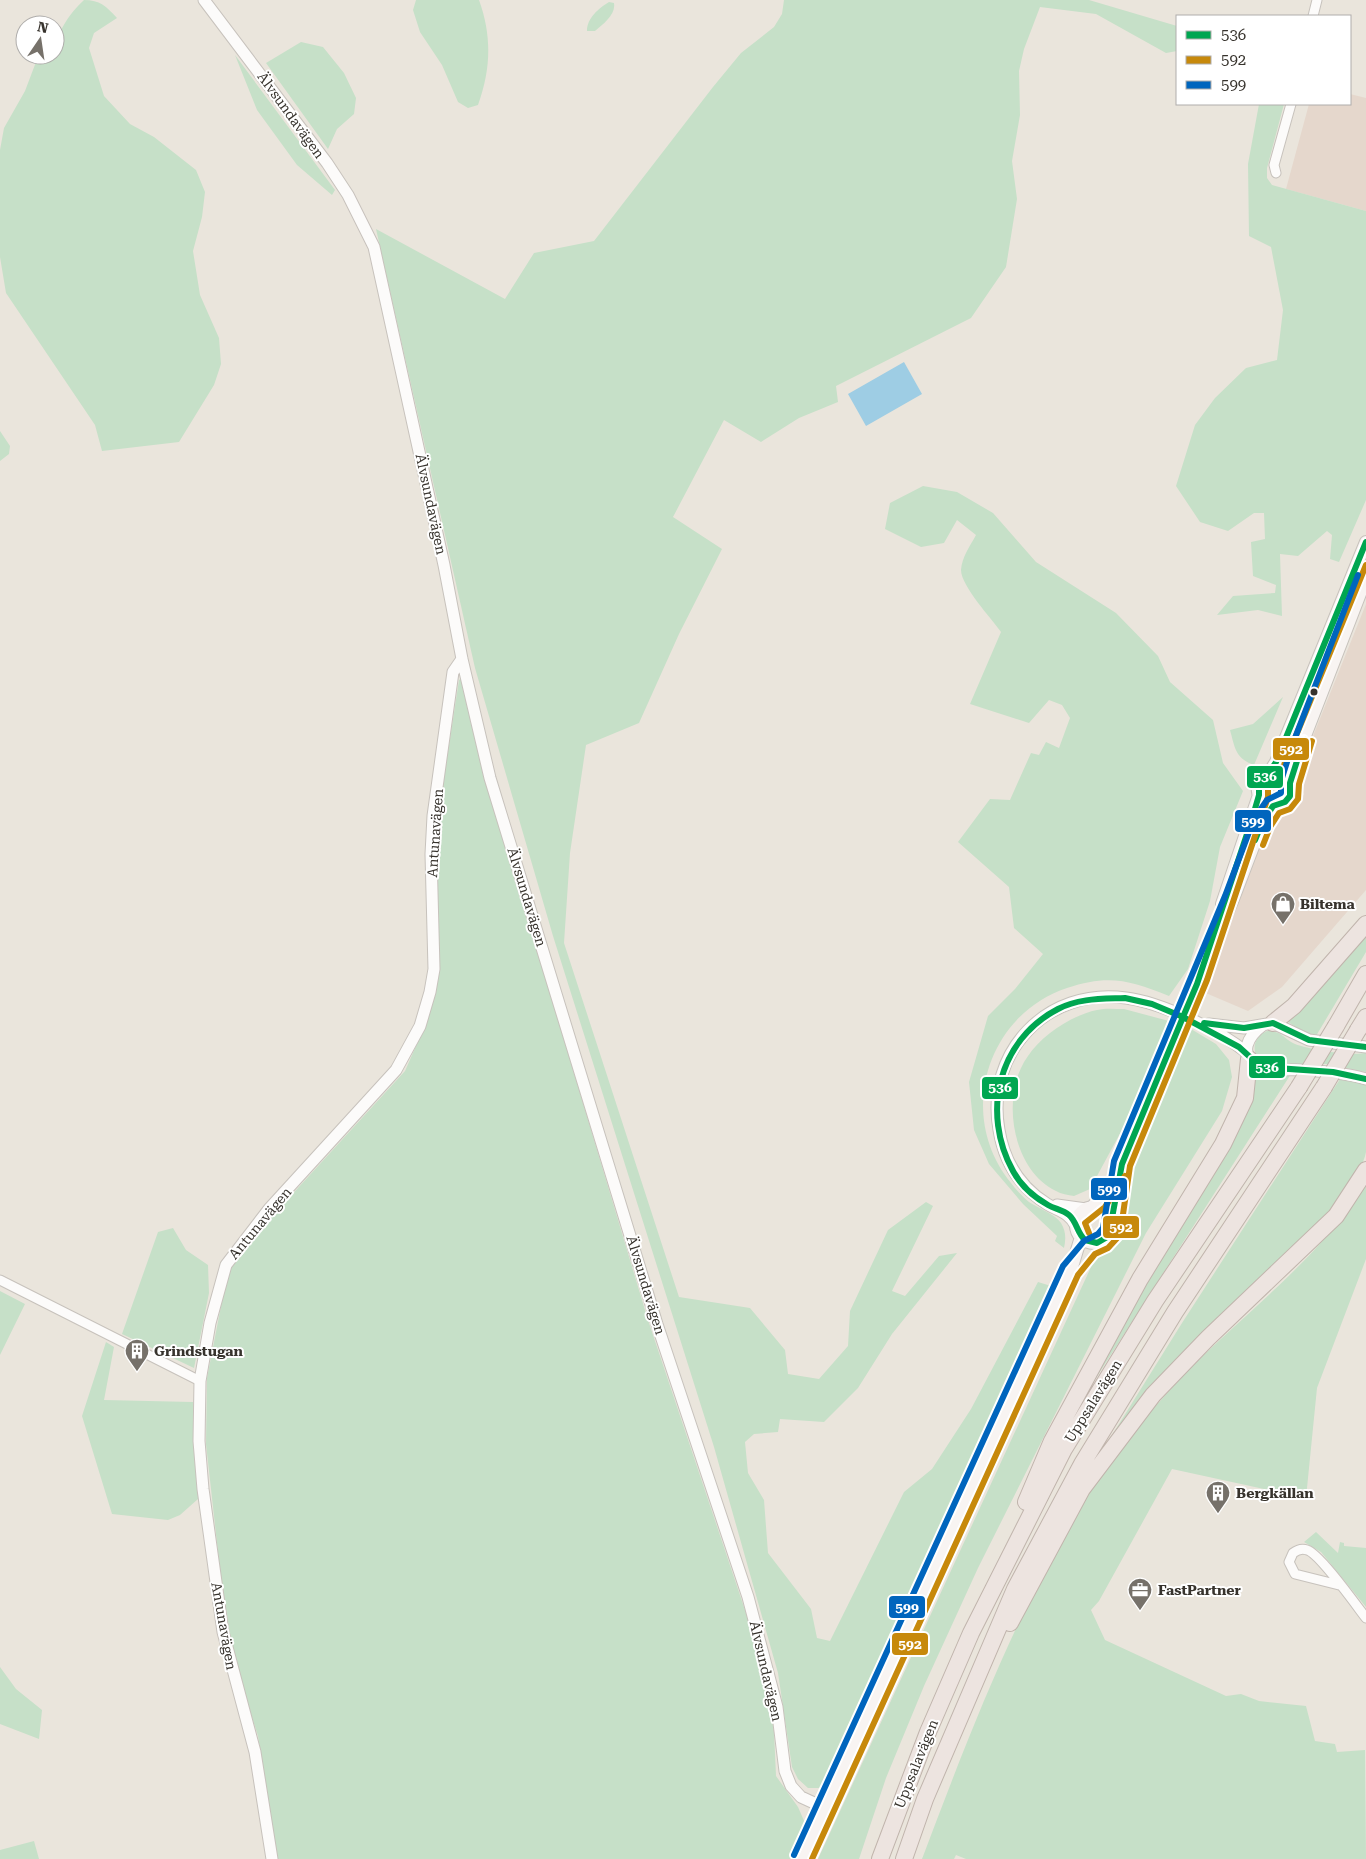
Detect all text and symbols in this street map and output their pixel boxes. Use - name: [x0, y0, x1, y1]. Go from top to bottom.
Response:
- north arrow: [15, 15, 65, 65]
- legend: [1176, 15, 1351, 105]
- text: N: [36, 18, 50, 36]
- text: 536: [1221, 26, 1246, 44]
- text: 592: [1221, 51, 1246, 69]
- street label: Älvsundavägen: [254, 69, 328, 161]
- text: 599: [1221, 76, 1246, 94]
- street label: Älvsundavägen: [413, 452, 449, 556]
- unlabelled marker: [1309, 687, 1319, 697]
- line badge: 592: [1272, 737, 1310, 761]
- text: 592: [1279, 741, 1303, 757]
- line badge: 536: [1246, 765, 1284, 789]
- text: 536: [1253, 768, 1277, 784]
- street label: Antunavägen: [424, 788, 446, 878]
- line badge: 599: [1234, 809, 1272, 833]
- text: 599: [1241, 813, 1265, 829]
- street label: Älvsundavägen: [504, 846, 550, 948]
- shop icon: Biltema: [1270, 891, 1296, 925]
- place label: Biltema: [1300, 896, 1356, 912]
- line badge: 536: [1248, 1055, 1286, 1079]
- text: 536: [1255, 1059, 1279, 1075]
- line badge: 536: [981, 1076, 1019, 1100]
- text: 536: [988, 1079, 1012, 1095]
- line badge: 599: [1090, 1177, 1128, 1201]
- text: 599: [1097, 1181, 1121, 1197]
- street label: Antunavägen: [225, 1184, 295, 1262]
- line badge: 592: [1102, 1215, 1140, 1239]
- text: 592: [1109, 1219, 1133, 1235]
- street label: Älvsundavägen: [623, 1234, 669, 1336]
- building icon: Grindstugan: [124, 1338, 150, 1372]
- place label: Grindstugan: [154, 1343, 244, 1359]
- street label: Uppsalavägen: [1061, 1357, 1125, 1445]
- building icon: Bergkällan: [1205, 1480, 1231, 1514]
- place label: Bergkällan: [1236, 1485, 1314, 1501]
- office icon: FastPartner: [1127, 1577, 1153, 1611]
- street label: Antunavägen: [208, 1581, 240, 1671]
- place label: FastPartner: [1158, 1582, 1242, 1598]
- line badge: 599: [888, 1595, 926, 1619]
- text: 599: [895, 1599, 919, 1615]
- street label: Älvsundavägen: [747, 1619, 785, 1723]
- line badge: 592: [891, 1632, 929, 1656]
- text: 592: [898, 1636, 922, 1652]
- street label: Uppsalavägen: [891, 1717, 941, 1811]

